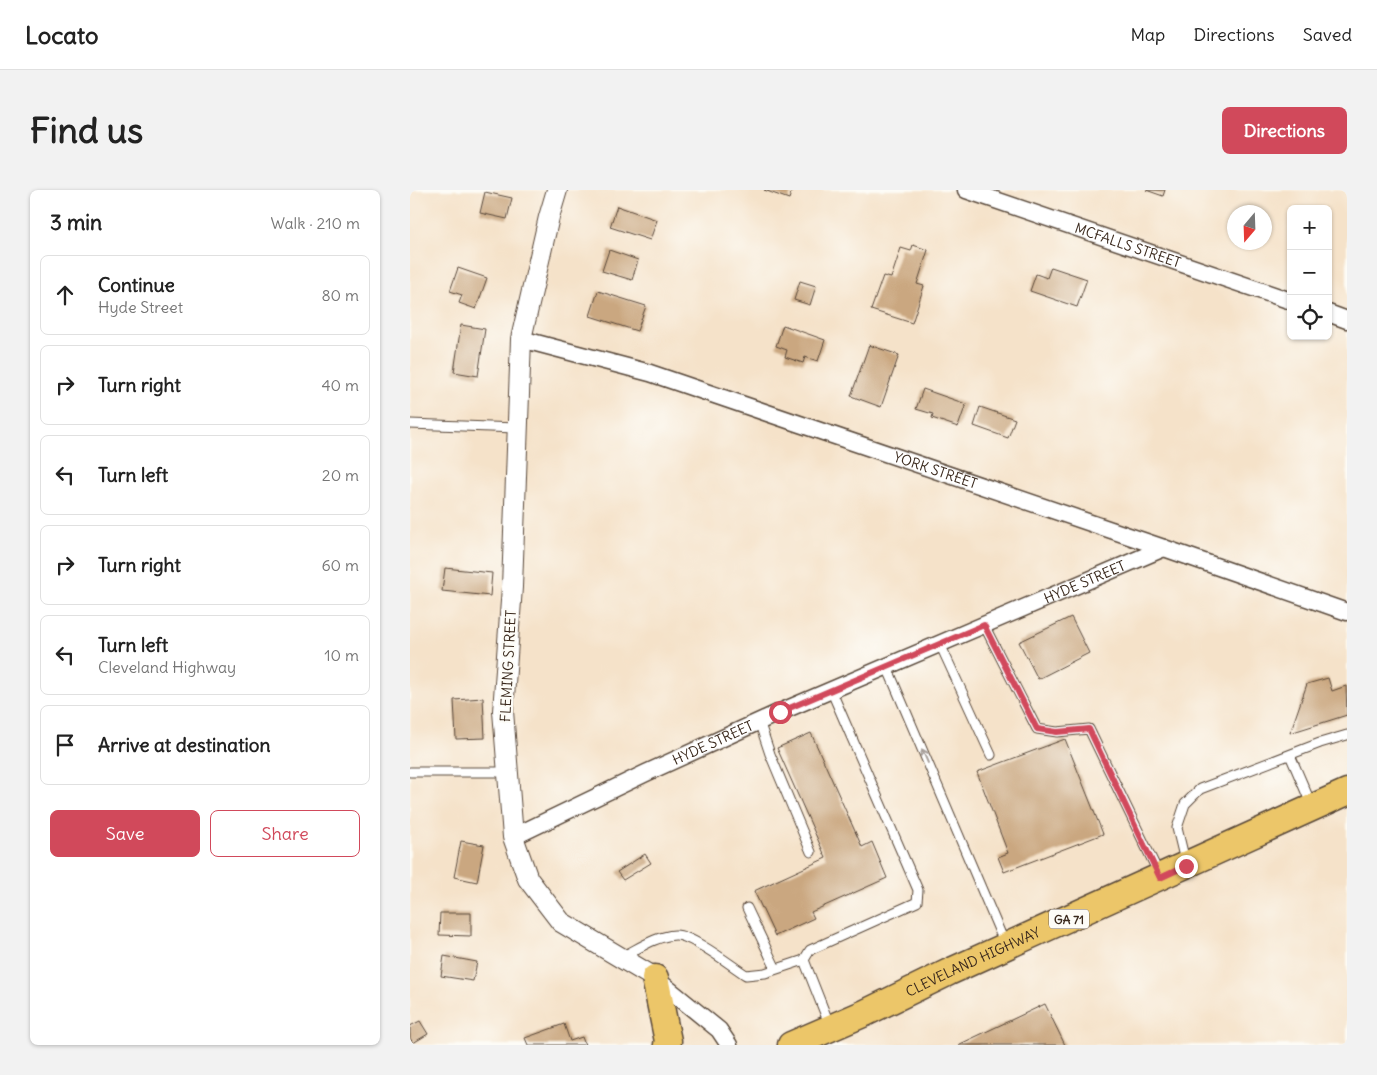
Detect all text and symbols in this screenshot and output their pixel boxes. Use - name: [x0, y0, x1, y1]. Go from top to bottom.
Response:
- text: Locato: [25, 20, 99, 50]
- text: Map: [1130, 23, 1165, 46]
- text: Directions: [1193, 23, 1275, 46]
- text: Saved: [1303, 23, 1352, 46]
- button: Directions: [1222, 107, 1347, 154]
- text: Find us: [30, 108, 143, 152]
- north arrow: [1227, 205, 1272, 250]
- map controls: [1287, 205, 1332, 340]
- button: +: [1287, 205, 1332, 250]
- text: 3 min: [50, 209, 102, 236]
- text: Walk · 210 m: [270, 213, 360, 233]
- street label: MCFALLS STREET: [1072, 219, 1183, 272]
- button: −: [1287, 250, 1332, 295]
- text: Continue: [98, 273, 175, 297]
- icon: ahead: [51, 281, 79, 309]
- text: 80 m: [321, 285, 359, 305]
- button: locate: [1287, 295, 1332, 340]
- text: Hyde Street: [98, 297, 183, 317]
- icon: right: [51, 371, 79, 399]
- text: Turn right: [98, 373, 181, 397]
- text: 40 m: [321, 375, 359, 395]
- street label: YORK STREET: [891, 448, 980, 493]
- icon: left: [51, 461, 79, 489]
- text: Turn left: [98, 463, 168, 487]
- text: 20 m: [322, 465, 359, 485]
- icon: right: [51, 551, 79, 579]
- text: Turn right: [98, 553, 181, 577]
- text: 60 m: [321, 555, 359, 575]
- street label: HYDE STREET: [1041, 557, 1128, 607]
- street label: FLEMING STREET: [496, 610, 520, 722]
- text: Turn left: [98, 633, 168, 657]
- icon: left: [51, 641, 79, 669]
- text: 10 m: [324, 645, 359, 665]
- text: Cleveland Highway: [98, 657, 236, 677]
- route start: [769, 701, 792, 724]
- street label: HYDE STREET: [669, 716, 756, 769]
- icon: arrive: [51, 731, 79, 759]
- text: Arrive at destination: [98, 733, 271, 757]
- one-way arrow: [920, 749, 930, 764]
- button: Save: [50, 810, 200, 857]
- button: Share: [210, 810, 360, 857]
- route end: [1175, 855, 1198, 878]
- road number: GA 71: [1049, 910, 1089, 929]
- street label: CLEVELAND HIGHWAY: [903, 923, 1043, 1001]

